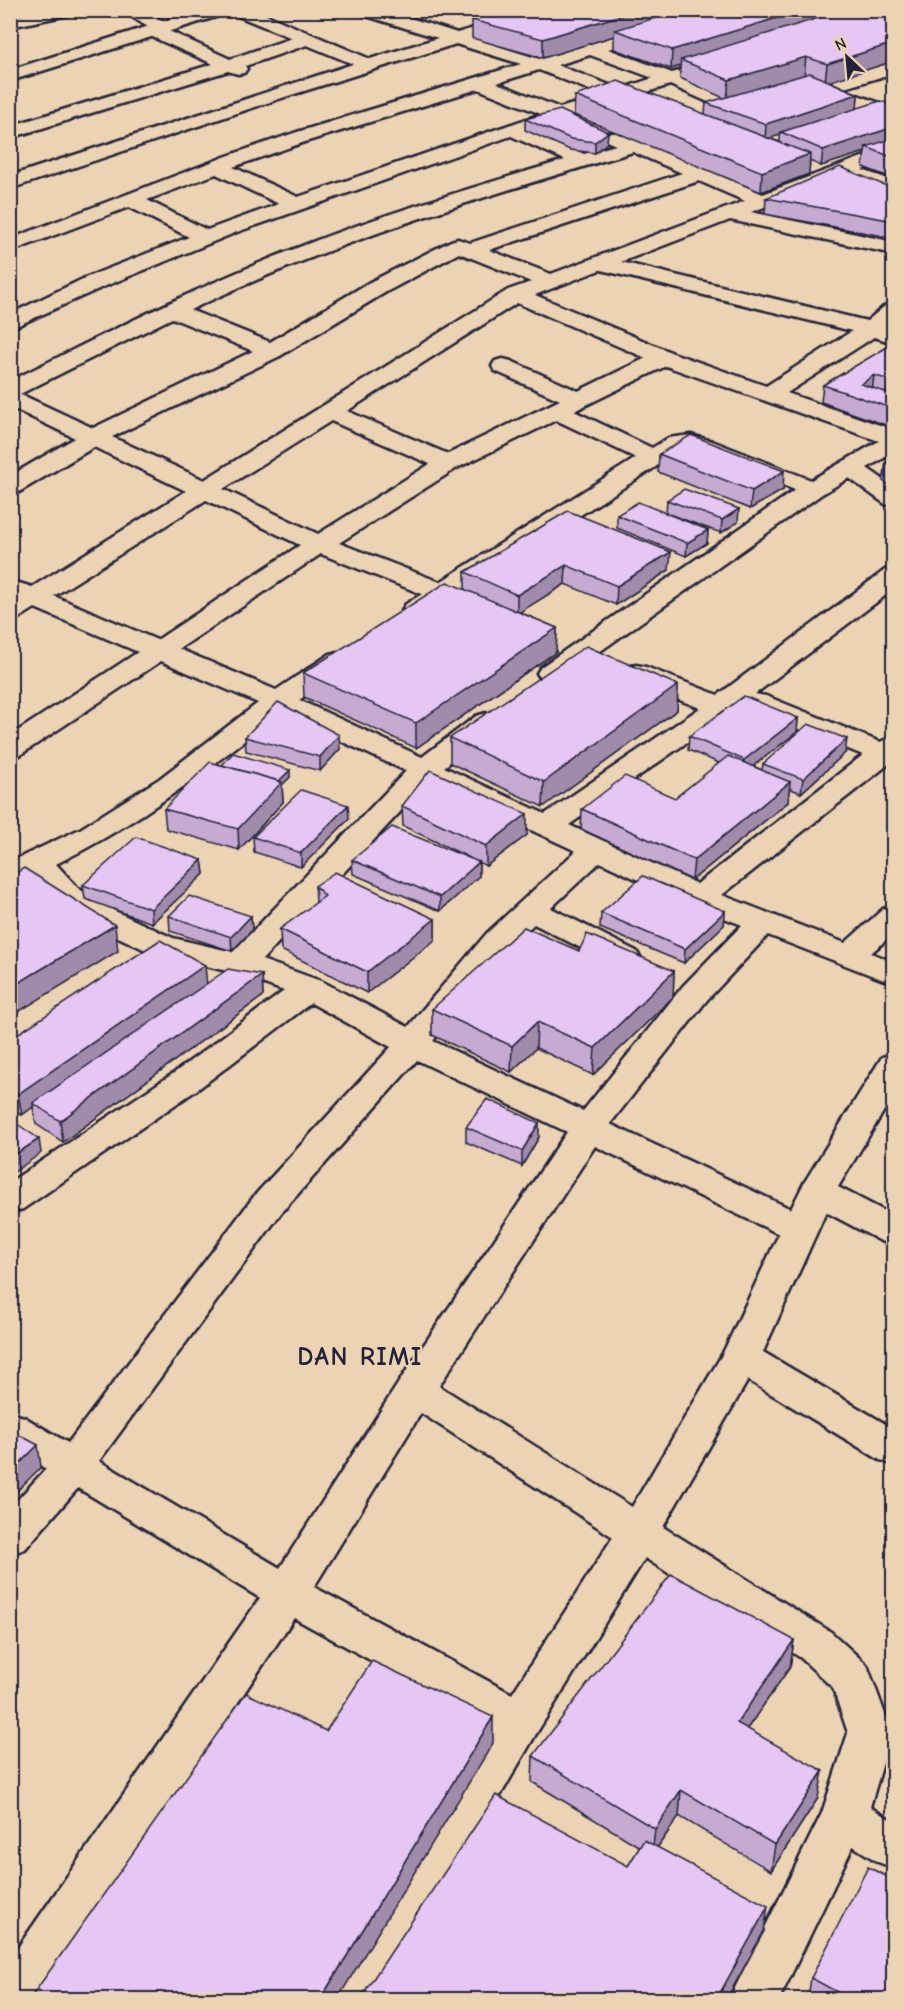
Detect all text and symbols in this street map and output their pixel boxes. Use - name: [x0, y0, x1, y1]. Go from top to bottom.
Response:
- north arrow: [817, 27, 877, 87]
- text: N: [832, 34, 849, 55]
- district label: DAN RIMI: [297, 1342, 423, 1372]

